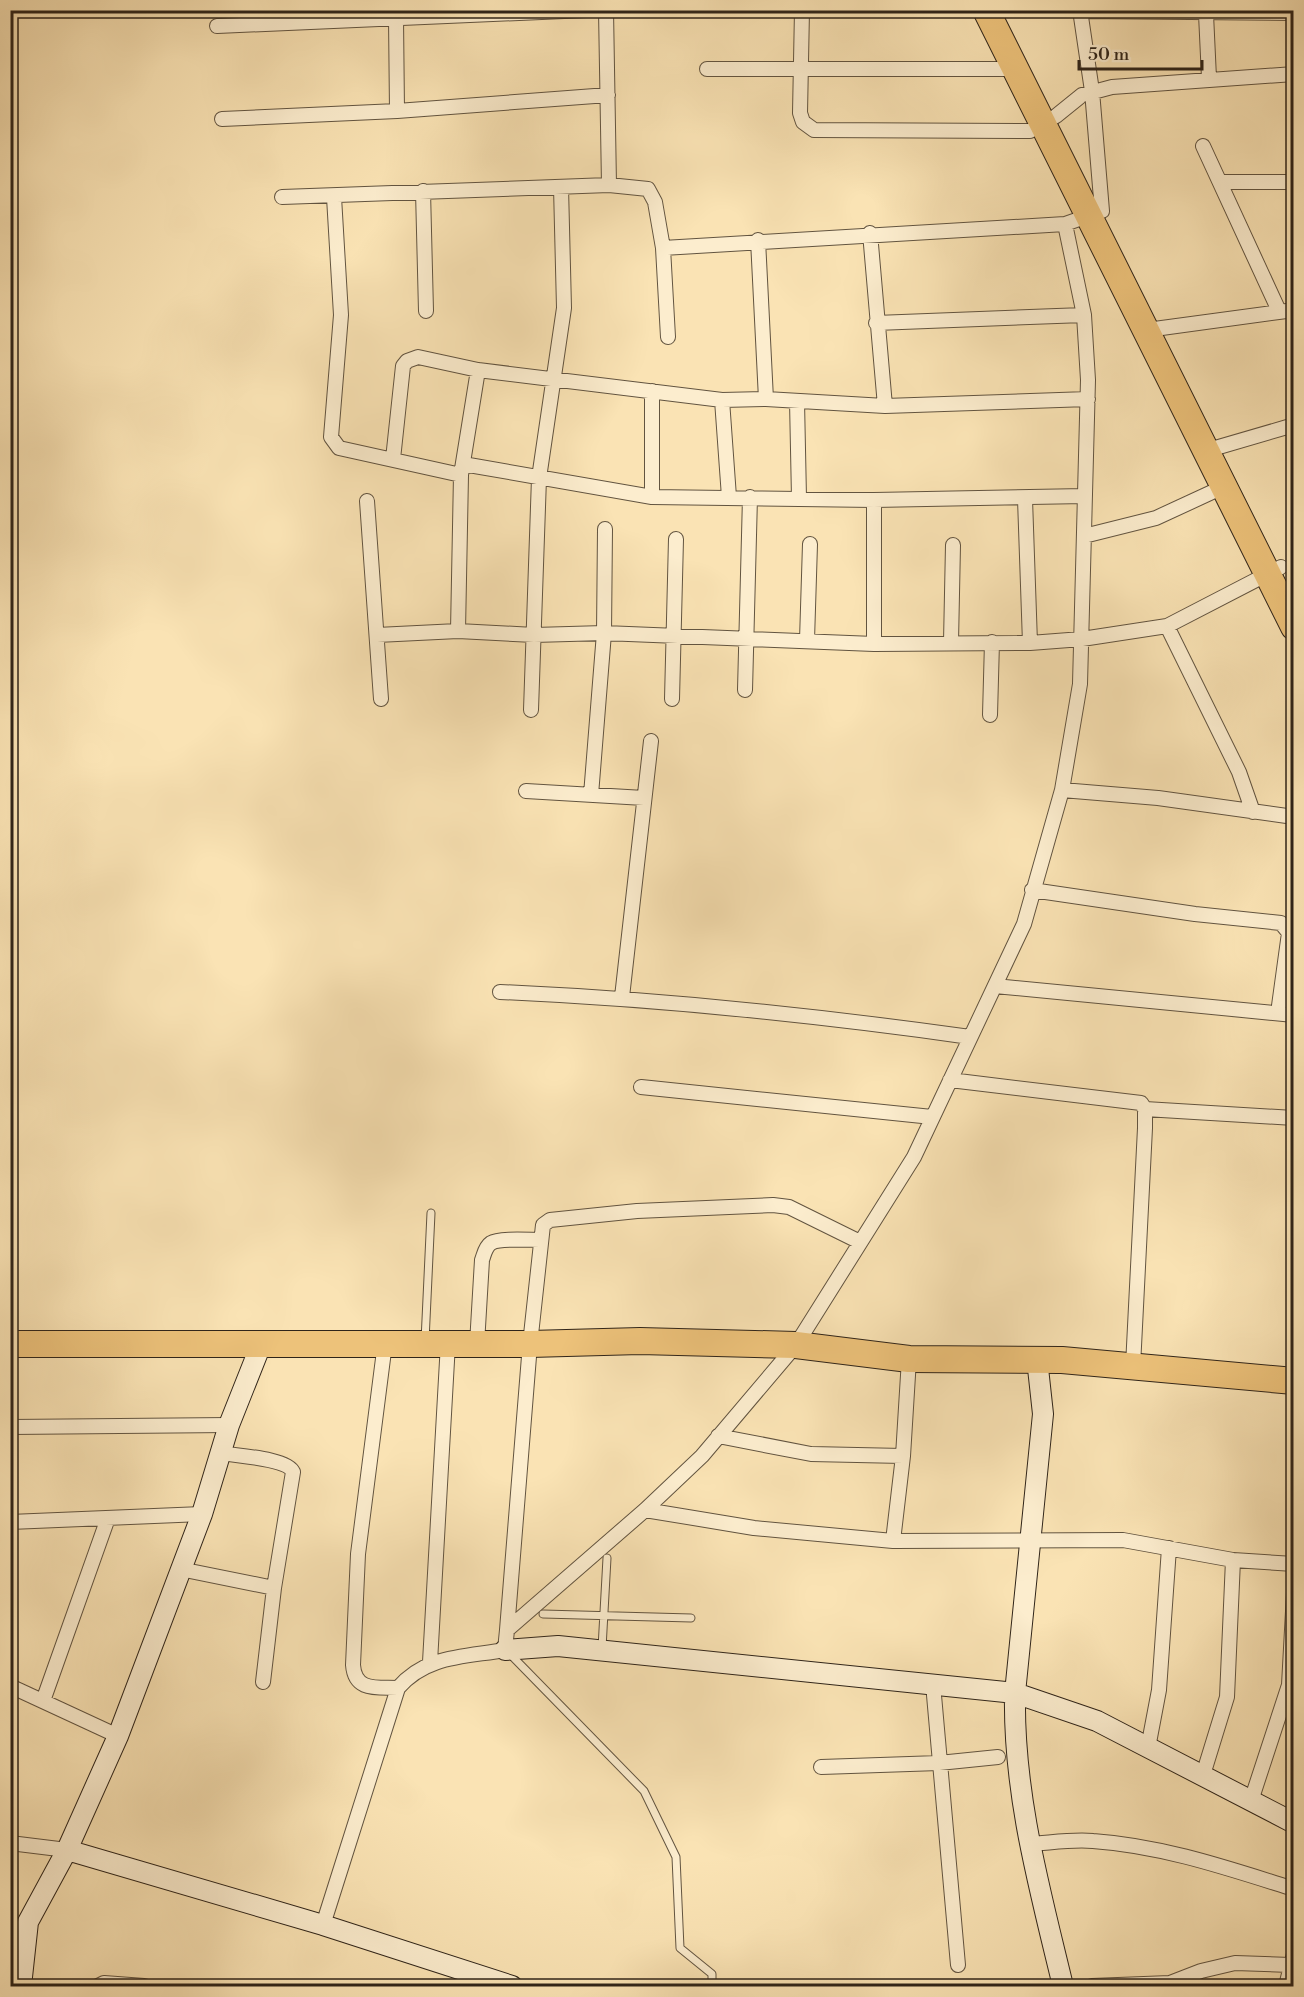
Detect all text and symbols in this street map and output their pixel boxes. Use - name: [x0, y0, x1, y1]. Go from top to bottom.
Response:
- scale bar: [1079, 33, 1202, 71]
- text: 50 m: [1088, 43, 1130, 66]

